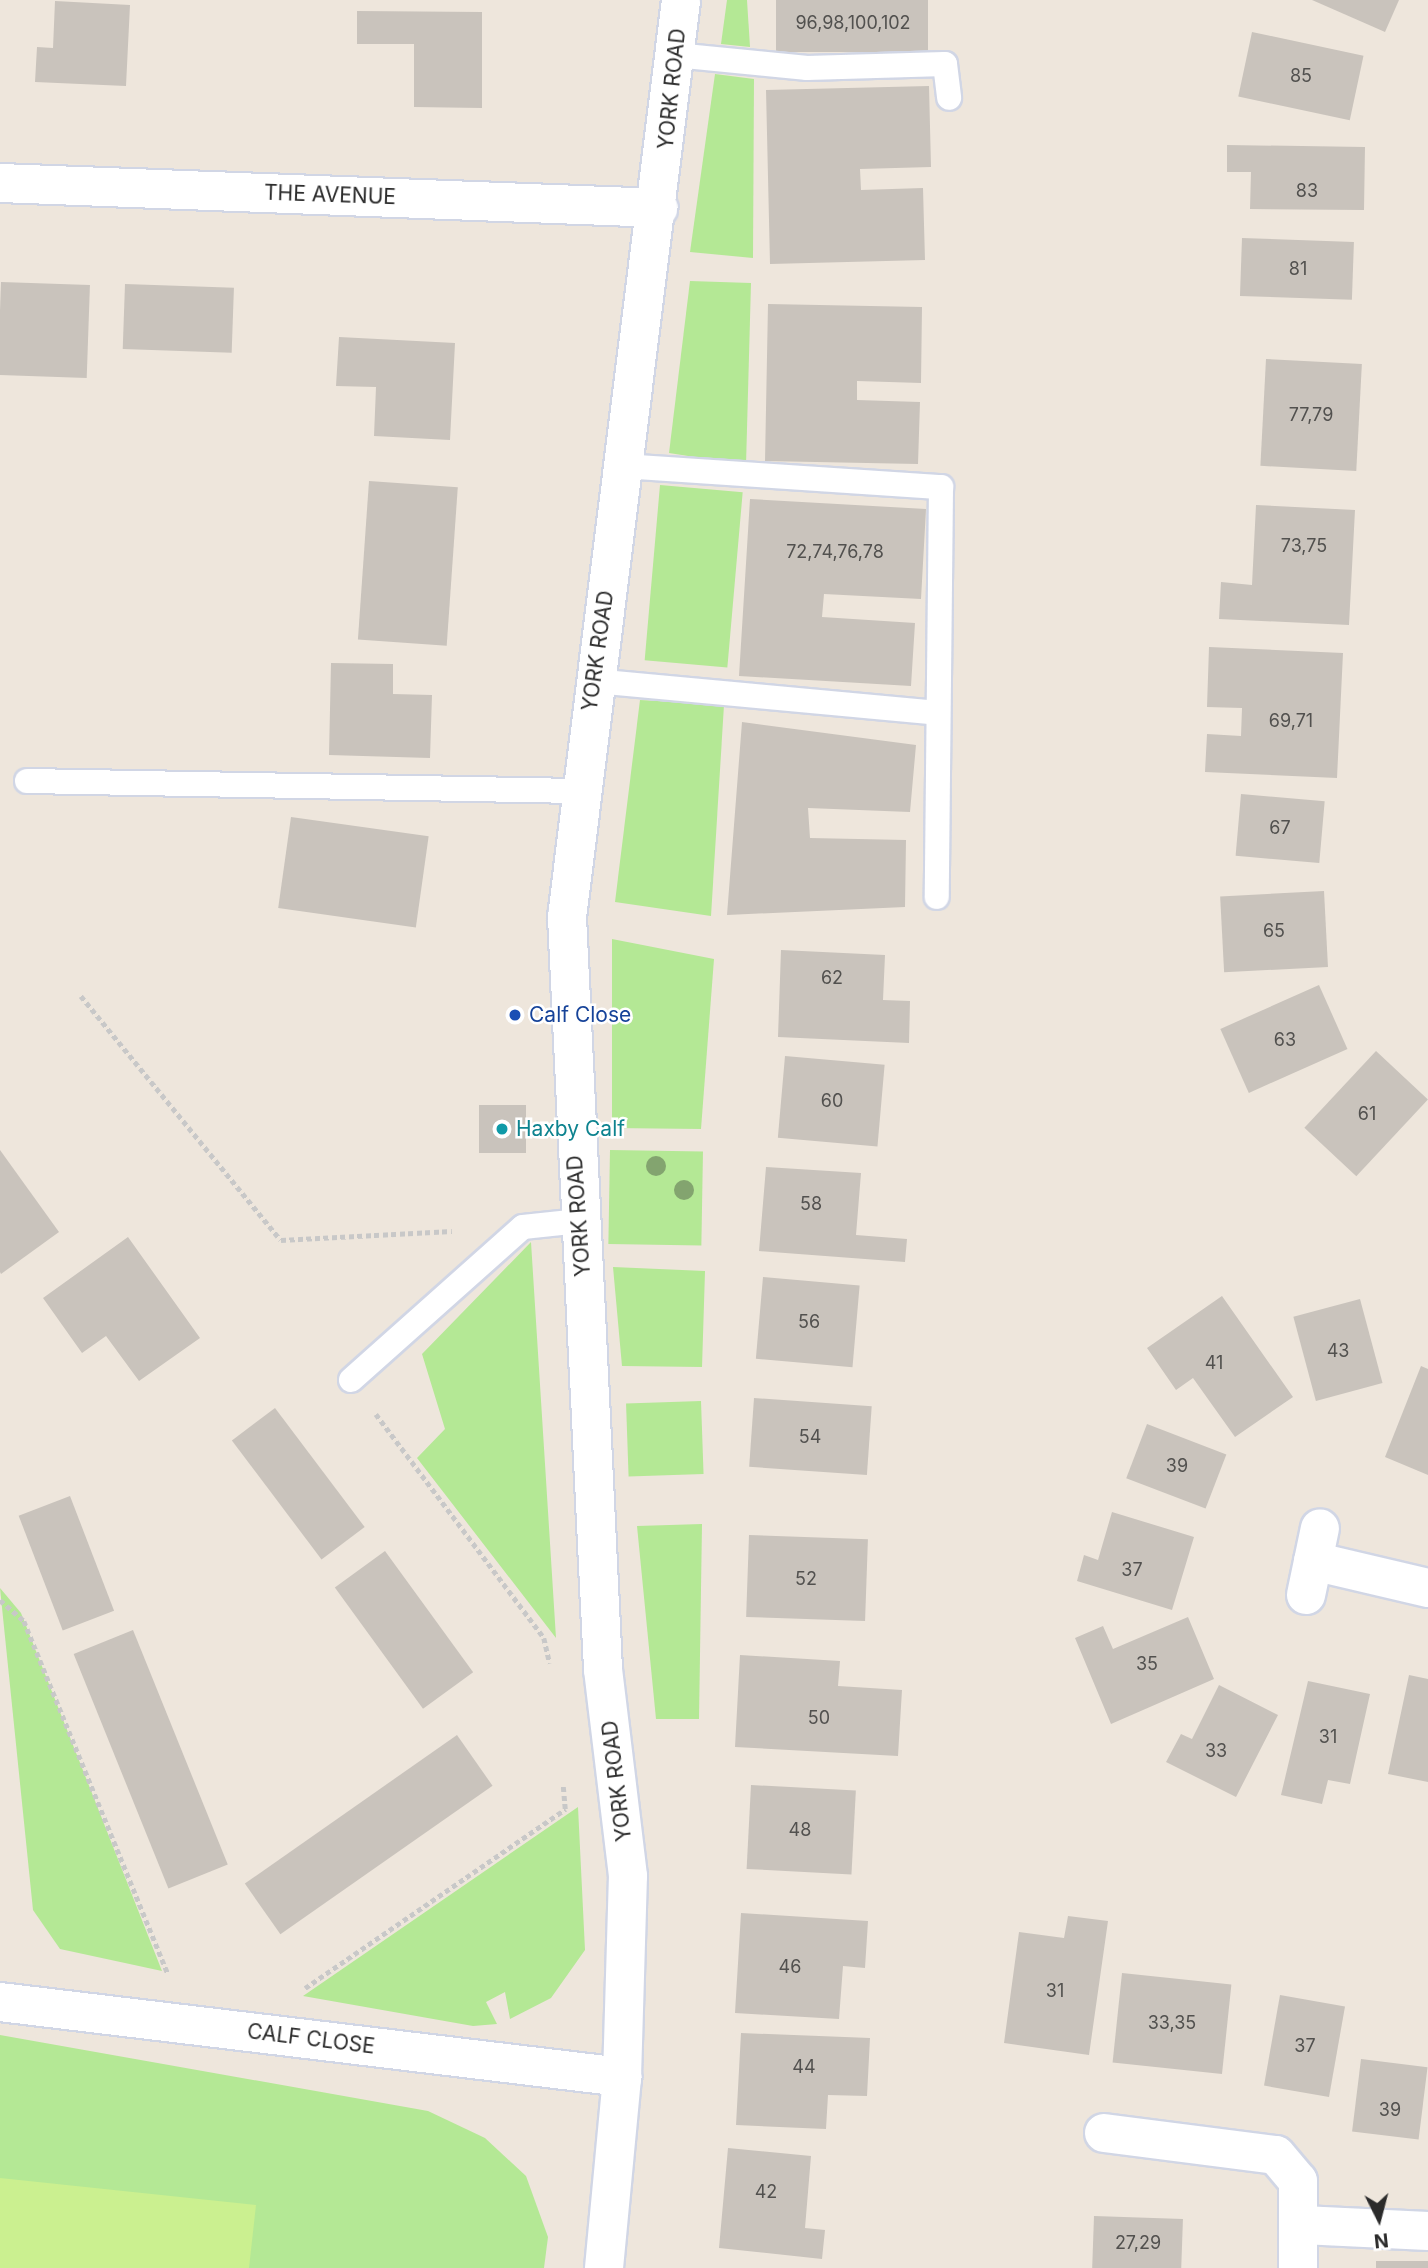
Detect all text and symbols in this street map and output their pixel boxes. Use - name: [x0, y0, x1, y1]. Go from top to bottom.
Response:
- house number: 96,98,100,102: [795, 12, 911, 34]
- street label: YORK ROAD: [653, 27, 691, 151]
- house number: 85: [1290, 65, 1312, 87]
- street label: THE AVENUE: [264, 180, 396, 210]
- house number: 83: [1296, 180, 1318, 202]
- house number: 81: [1289, 258, 1307, 280]
- house number: 77,79: [1289, 404, 1333, 426]
- house number: 73,75: [1281, 535, 1327, 557]
- house number: 72,74,76,78: [786, 541, 884, 563]
- street label: YORK ROAD: [577, 589, 619, 713]
- house number: 69,71: [1269, 710, 1313, 732]
- house number: 67: [1269, 817, 1291, 839]
- house number: 65: [1263, 920, 1285, 942]
- house number: 62: [821, 967, 843, 989]
- place label: Calf Close: [529, 1002, 631, 1028]
- marker: Calf Close: [507, 1007, 523, 1023]
- house number: 63: [1274, 1029, 1296, 1051]
- house number: 60: [821, 1090, 843, 1112]
- house number: 61: [1358, 1103, 1376, 1125]
- place label: Haxby Calf: [516, 1116, 625, 1142]
- marker: Haxby Calf: [494, 1121, 510, 1137]
- street label: YORK ROAD: [562, 1154, 596, 1278]
- house number: 58: [800, 1193, 822, 1215]
- house number: 56: [798, 1311, 820, 1333]
- house number: 43: [1327, 1340, 1349, 1362]
- house number: 41: [1205, 1352, 1223, 1374]
- house number: 54: [799, 1426, 821, 1448]
- house number: 39: [1166, 1455, 1188, 1477]
- house number: 37: [1121, 1559, 1143, 1581]
- house number: 52: [795, 1568, 817, 1590]
- house number: 35: [1136, 1653, 1158, 1675]
- house number: 50: [808, 1707, 830, 1729]
- street label: YORK ROAD: [597, 1719, 637, 1843]
- house number: 31: [1319, 1726, 1337, 1748]
- house number: 33: [1205, 1740, 1227, 1762]
- house number: 48: [789, 1819, 811, 1841]
- house number: 46: [779, 1956, 801, 1978]
- house number: 31: [1046, 1980, 1064, 2002]
- house number: 33,35: [1148, 2012, 1196, 2034]
- street label: CALF CLOSE: [246, 2019, 376, 2059]
- house number: 37: [1294, 2035, 1316, 2057]
- house number: 44: [792, 2056, 816, 2078]
- house number: 39: [1379, 2099, 1401, 2121]
- house number: 42: [755, 2181, 777, 2203]
- north arrow: [1344, 2184, 1414, 2254]
- text: N: [1373, 2228, 1390, 2253]
- house number: 27,29: [1115, 2232, 1161, 2254]

